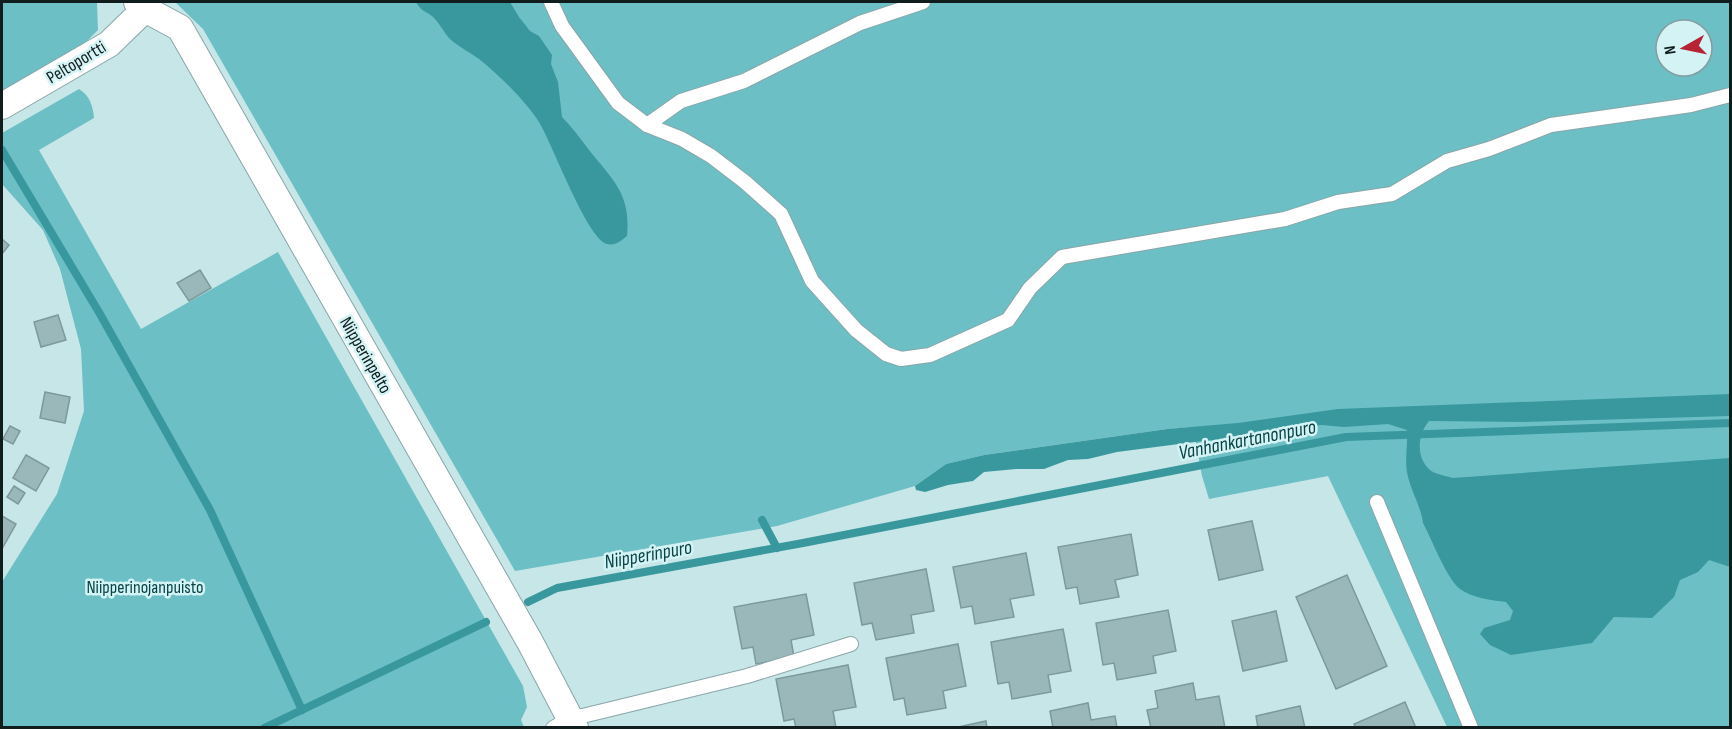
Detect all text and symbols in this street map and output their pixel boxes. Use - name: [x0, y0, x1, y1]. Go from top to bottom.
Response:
- north arrow: [1654, 18, 1714, 78]
- street label: Peltoportti: [43, 37, 110, 88]
- text: N: [1661, 44, 1681, 56]
- street label: Niipperinpelto: [335, 313, 396, 397]
- water label: Vanhankartanonpuro: [1177, 415, 1318, 465]
- water label: Niipperinpuro: [602, 535, 694, 574]
- park label: Niipperinojanpuisto: [86, 577, 204, 598]

